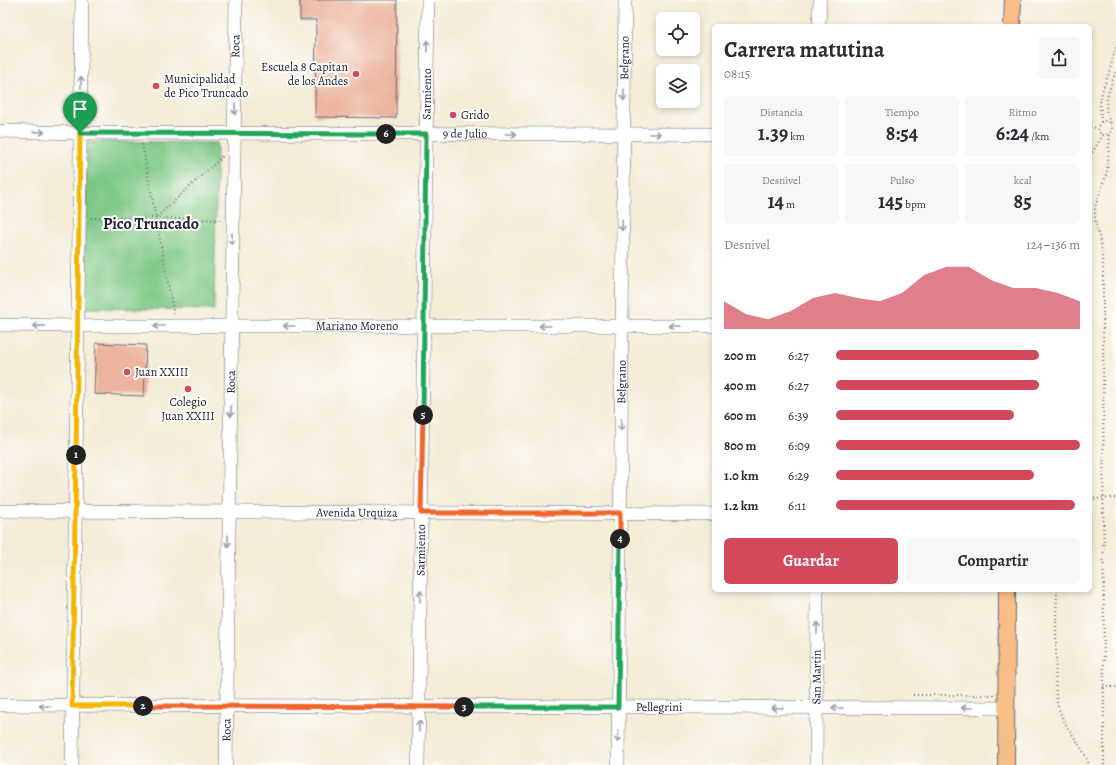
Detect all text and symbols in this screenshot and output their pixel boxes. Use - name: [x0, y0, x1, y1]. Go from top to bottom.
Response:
- map controls: [656, 12, 700, 108]
- button: locate: [656, 12, 700, 56]
- street label: Roca: [227, 34, 244, 58]
- text: Carrera matutina: [724, 35, 885, 65]
- street label: Belgrano: [616, 36, 633, 80]
- button: share: [1038, 37, 1080, 79]
- one-way arrow: [423, 40, 431, 53]
- place label: Escuela 8 Capitan de los Andes: [261, 59, 348, 89]
- button: layers: [656, 64, 700, 108]
- text: 08:15: [724, 65, 750, 82]
- street label: Sarmiento: [418, 68, 435, 120]
- marker: Escuela 8 Capitan de los Andes: [351, 69, 361, 79]
- place label: Municipalidad de Pico Truncado: [164, 71, 248, 101]
- one-way arrow: [77, 76, 85, 89]
- marker: Municipalidad de Pico Truncado: [151, 81, 161, 91]
- one-way arrow: [620, 88, 628, 101]
- pin: [63, 92, 97, 133]
- icon: arrive: [69, 98, 91, 120]
- one-way arrow: [231, 102, 239, 115]
- text: Distancia: [760, 105, 803, 120]
- text: Tiempo: [885, 105, 919, 120]
- text: Ritmo: [1009, 105, 1037, 120]
- place label: Grido: [461, 107, 489, 123]
- marker: Grido: [448, 110, 458, 120]
- text: 1.39: [758, 120, 788, 147]
- text: 8:54: [886, 120, 918, 147]
- text: 6:24: [996, 120, 1029, 147]
- pin: 6: [376, 124, 396, 144]
- text: 6: [383, 126, 389, 141]
- street label: 9 de Julio: [443, 126, 487, 142]
- one-way arrow: [32, 128, 45, 136]
- text: km: [788, 129, 805, 144]
- text: /km: [1029, 129, 1049, 144]
- one-way arrow: [504, 130, 517, 138]
- one-way arrow: [648, 130, 661, 138]
- text: Desnivel: [762, 173, 801, 188]
- text: Pulso: [890, 173, 914, 188]
- text: kcal: [1014, 173, 1031, 188]
- text: 14: [767, 188, 784, 215]
- text: 145: [878, 188, 903, 215]
- text: 85: [1014, 188, 1032, 215]
- text: m: [784, 197, 795, 212]
- text: bpm: [903, 197, 926, 212]
- district label: Pico Truncado: [103, 213, 199, 235]
- one-way arrow: [619, 218, 626, 231]
- one-way arrow: [228, 232, 236, 245]
- text: Desnivel: [724, 236, 770, 253]
- text: 124–136 m: [1026, 236, 1080, 253]
- street label: Mariano Moreno: [316, 318, 398, 334]
- one-way arrow: [33, 322, 46, 329]
- one-way arrow: [153, 322, 166, 330]
- one-way arrow: [283, 322, 296, 330]
- one-way arrow: [539, 322, 552, 330]
- one-way arrow: [669, 322, 682, 330]
- text: 200 m: [724, 347, 757, 364]
- text: 6:27: [788, 347, 809, 364]
- street label: Belgrano: [613, 360, 630, 404]
- place label: Juan XXIII: [135, 364, 188, 380]
- marker: Juan XXIII: [122, 367, 132, 377]
- street label: Roca: [223, 370, 239, 394]
- text: 400 m: [724, 377, 756, 394]
- text: 6:27: [788, 377, 809, 394]
- marker: Colegio Juan XXIII: [183, 384, 193, 394]
- place label: Colegio Juan XXIII: [161, 394, 215, 424]
- one-way arrow: [227, 404, 235, 417]
- pin: 5: [413, 405, 433, 425]
- text: 5: [421, 407, 425, 422]
- text: 600 m: [724, 407, 756, 424]
- text: 6:39: [788, 407, 808, 424]
- one-way arrow: [617, 418, 625, 431]
- text: 800 m: [724, 437, 756, 454]
- text: 6:09: [788, 437, 810, 454]
- pin: 1: [66, 445, 86, 465]
- text: 1: [74, 447, 78, 462]
- text: 1.0 km: [724, 467, 759, 484]
- text: 6:29: [788, 467, 809, 484]
- text: 1.2 km: [724, 497, 758, 514]
- text: 6:11: [788, 497, 806, 514]
- street label: Avenida Urquiza: [315, 504, 398, 521]
- street label: Sarmiento: [412, 524, 429, 576]
- pin: 4: [610, 529, 630, 549]
- text: 4: [617, 531, 623, 546]
- one-way arrow: [224, 534, 232, 547]
- button: Guardar: [724, 538, 898, 584]
- button: Compartir: [906, 538, 1080, 584]
- one-way arrow: [416, 590, 424, 603]
- one-way arrow: [813, 622, 821, 635]
- street label: San Martín: [808, 649, 825, 704]
- pin: 2: [133, 696, 153, 716]
- pin: 3: [454, 697, 474, 717]
- text: 2: [140, 698, 146, 713]
- text: 3: [462, 699, 466, 714]
- street label: Pellegrini: [636, 699, 682, 715]
- one-way arrow: [39, 702, 52, 710]
- one-way arrow: [771, 704, 784, 712]
- one-way arrow: [831, 704, 844, 712]
- one-way arrow: [961, 704, 974, 712]
- street label: Roca: [218, 718, 235, 742]
- one-way arrow: [415, 720, 423, 733]
- one-way arrow: [614, 730, 622, 743]

